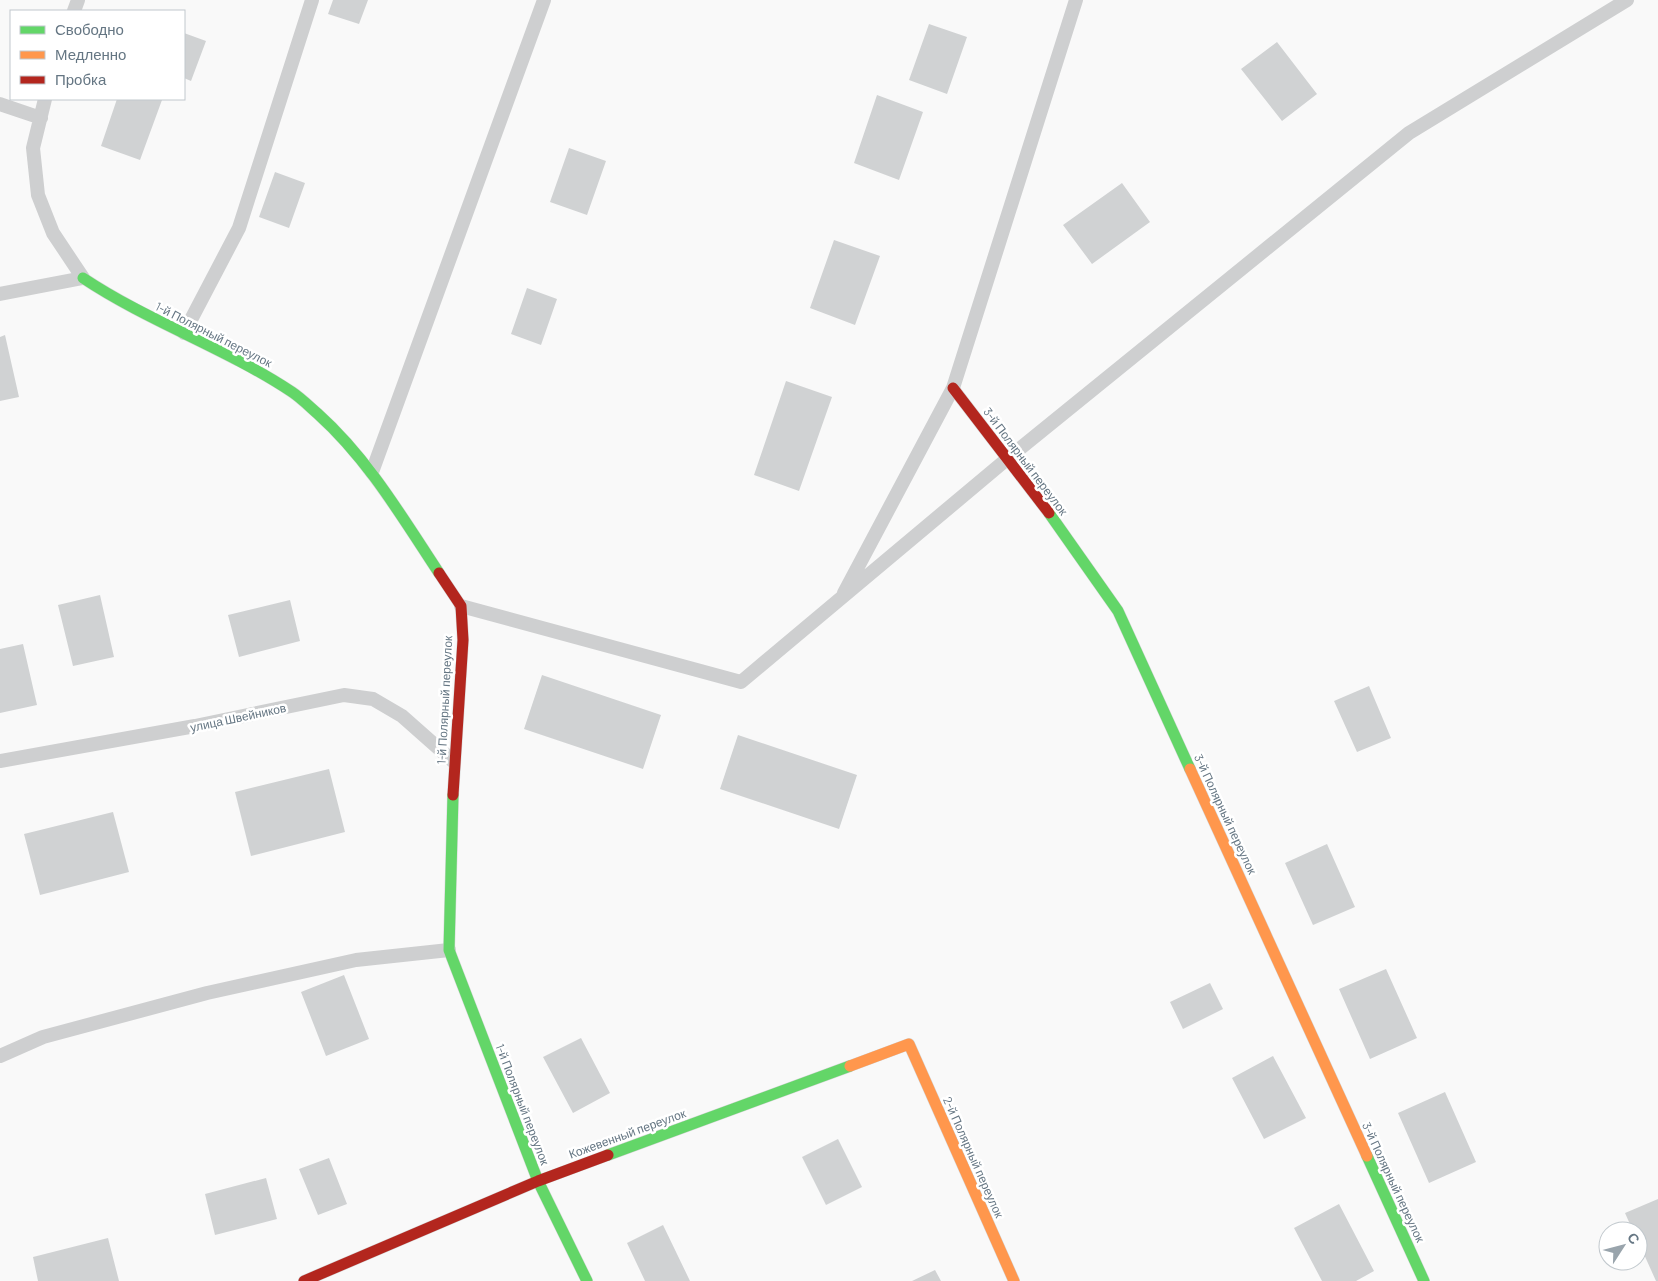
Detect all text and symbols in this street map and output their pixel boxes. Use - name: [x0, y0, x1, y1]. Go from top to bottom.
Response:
- legend: [10, 10, 185, 100]
- text: Свободно: [55, 20, 124, 38]
- text: Медленно: [55, 45, 126, 63]
- text: Пробка: [55, 70, 107, 88]
- street label: 1-й Полярный переулок: [153, 299, 275, 371]
- street label: 3-й Полярный переулок: [980, 405, 1071, 519]
- street label: 1-й Полярный переулок: [434, 635, 455, 765]
- street label: улица Швейников: [189, 700, 287, 735]
- street label: 3-й Полярный переулок: [1191, 752, 1260, 877]
- street label: 1-й Полярный переулок: [492, 1041, 553, 1168]
- street label: 2-й Полярный переулок: [940, 1094, 1007, 1221]
- street label: Кожевенный переулок: [567, 1105, 688, 1162]
- street label: 3-й Полярный переулок: [1359, 1120, 1428, 1245]
- north arrow: [1598, 1221, 1648, 1271]
- text: С: [1624, 1229, 1644, 1247]

